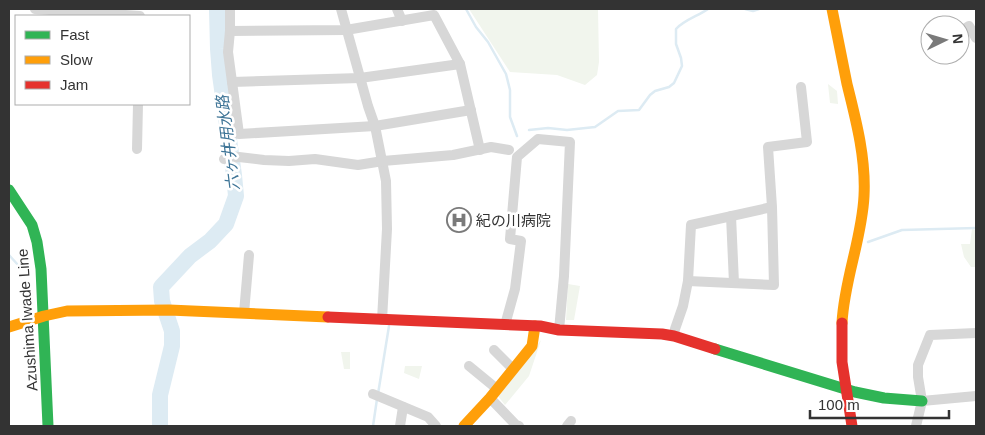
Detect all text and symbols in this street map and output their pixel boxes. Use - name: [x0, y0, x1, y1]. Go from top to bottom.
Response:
- legend: [15, 15, 190, 105]
- north arrow: [920, 15, 970, 65]
- text: Fast: [60, 26, 90, 43]
- text: N: [950, 33, 966, 45]
- text: Slow: [60, 51, 93, 68]
- text: Jam: [60, 76, 88, 93]
- water label: 六ヶ井用水路: [213, 92, 242, 192]
- hospital icon: 紀の川病院: [446, 207, 472, 233]
- place label: 紀の川病院: [476, 212, 551, 229]
- street label: Azushima Iwade Line: [14, 248, 40, 392]
- scale bar: [810, 388, 949, 420]
- text: 100 m: [818, 396, 860, 413]

